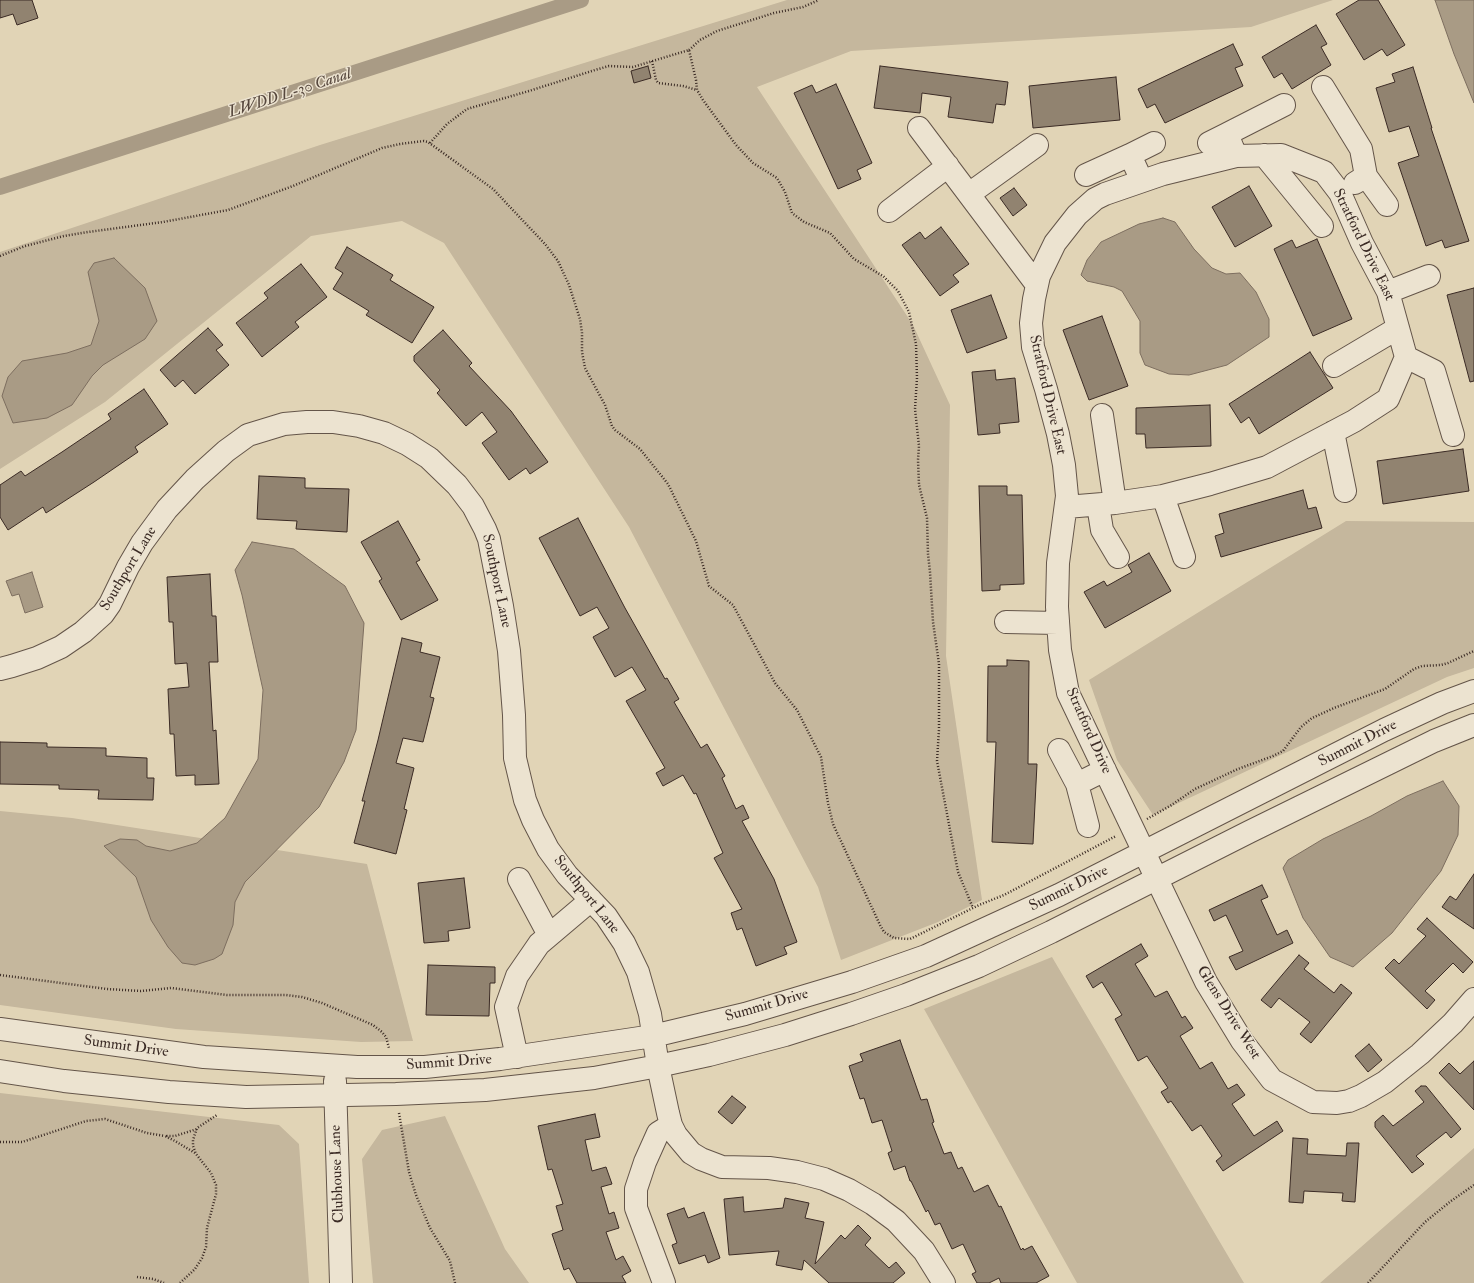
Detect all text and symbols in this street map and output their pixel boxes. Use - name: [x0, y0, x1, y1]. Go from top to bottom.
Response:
- water label: LWDD L-30 Canal: [226, 65, 354, 123]
- street label: Stratford Drive East: [1328, 186, 1398, 304]
- street label: Stratford Drive East: [1024, 333, 1070, 457]
- street label: Southport Lane: [97, 523, 161, 615]
- street label: Southport Lane: [477, 532, 515, 630]
- street label: Stratford Drive: [1061, 685, 1115, 777]
- street label: Summit Drive: [1316, 717, 1400, 771]
- street label: Southport Lane: [549, 852, 623, 938]
- street label: Summit Drive: [1027, 862, 1111, 916]
- street label: Glens Drive West: [1192, 963, 1264, 1063]
- street label: Summit Drive: [723, 986, 811, 1026]
- street label: Summit Drive: [82, 1032, 170, 1062]
- street label: Summit Drive: [406, 1051, 492, 1075]
- street label: Clubhouse Lane: [327, 1125, 349, 1223]

